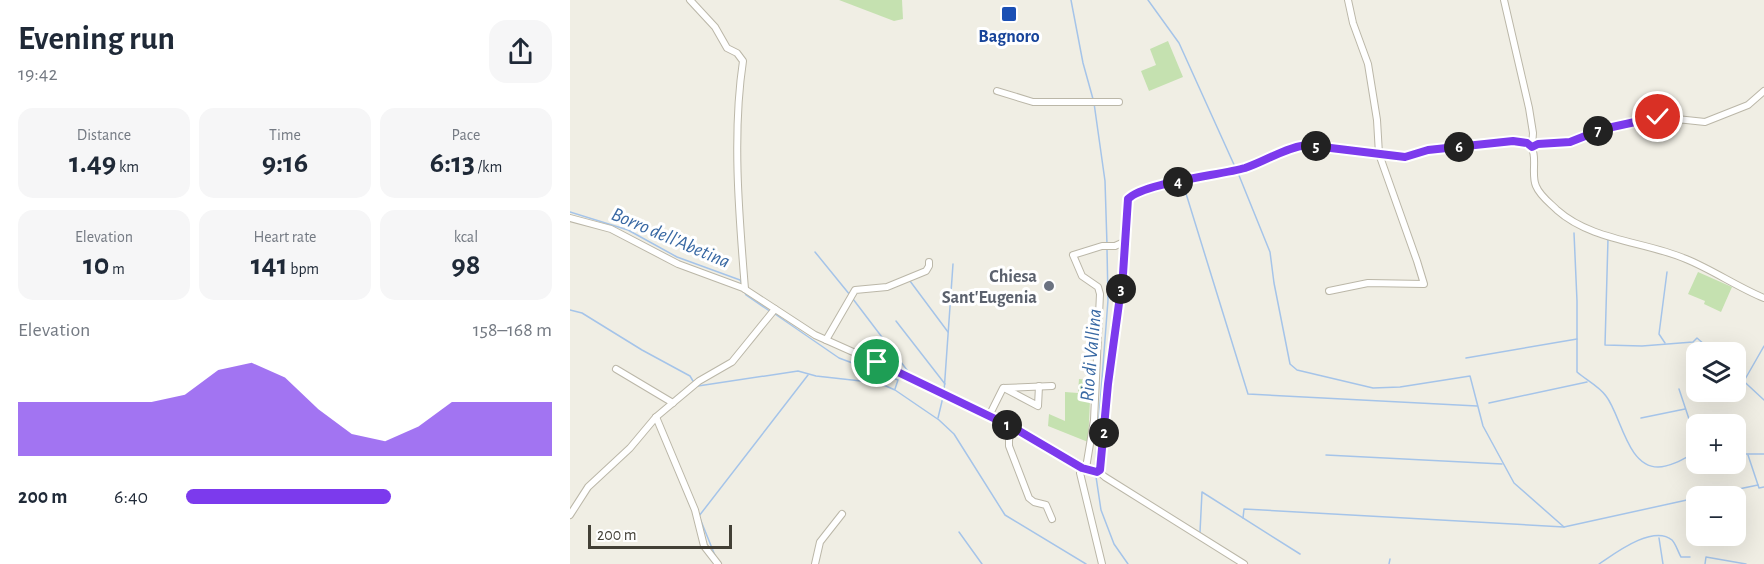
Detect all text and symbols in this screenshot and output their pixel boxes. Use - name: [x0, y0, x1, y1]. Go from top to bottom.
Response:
- marker: Bagnoro: [1000, 5, 1018, 23]
- button: share: [489, 20, 552, 83]
- text: Evening run: [18, 23, 175, 56]
- place label: Bagnoro: [978, 28, 1040, 46]
- text: 19:42: [18, 64, 58, 84]
- pin: [1632, 91, 1683, 142]
- icon: check: [1641, 100, 1674, 133]
- pin: 7: [1583, 116, 1613, 146]
- text: 7: [1595, 123, 1601, 139]
- text: Distance: [77, 127, 131, 143]
- text: Time: [269, 127, 301, 143]
- text: Pace: [452, 127, 480, 143]
- pin: 5: [1301, 131, 1331, 161]
- pin: 6: [1444, 132, 1474, 162]
- text: 5: [1313, 138, 1319, 154]
- text: 6: [1455, 139, 1463, 155]
- text: 1.49: [69, 148, 116, 178]
- text: 9:16: [262, 148, 308, 178]
- text: 6:13: [430, 148, 475, 178]
- text: km: [116, 159, 139, 175]
- text: /km: [475, 159, 502, 175]
- pin: 4: [1163, 167, 1193, 197]
- text: 4: [1174, 174, 1182, 190]
- water label: Borro dell'Abetina: [608, 204, 733, 272]
- text: Elevation: [75, 229, 133, 245]
- text: Heart rate: [254, 229, 316, 245]
- text: kcal: [454, 229, 478, 245]
- text: 10: [83, 250, 109, 280]
- text: 141: [251, 250, 288, 280]
- text: 98: [451, 250, 481, 280]
- text: m: [109, 261, 125, 277]
- text: bpm: [288, 261, 319, 277]
- place label: Chiesa Sant'Eugenia: [942, 268, 1037, 307]
- pin: 3: [1106, 274, 1136, 304]
- marker: Chiesa Sant'Eugenia: [1042, 279, 1056, 293]
- text: 3: [1118, 281, 1124, 297]
- water label: Rio di Vallina: [1077, 308, 1105, 402]
- text: Elevation: [18, 320, 90, 340]
- text: 158–168 m: [473, 320, 552, 340]
- pin: [851, 336, 902, 387]
- map controls: [1686, 342, 1746, 546]
- button: layers: [1686, 342, 1746, 402]
- icon: arrive: [860, 345, 893, 378]
- pin: 1: [992, 410, 1022, 440]
- button: +: [1686, 414, 1746, 474]
- text: 1: [1004, 417, 1010, 433]
- pin: 2: [1089, 418, 1119, 448]
- text: 2: [1100, 425, 1108, 441]
- button: −: [1686, 486, 1746, 546]
- text: 200 m: [18, 487, 67, 507]
- text: 6:40: [114, 487, 148, 507]
- scale bar: [588, 522, 732, 550]
- text: 200 m: [597, 527, 637, 543]

